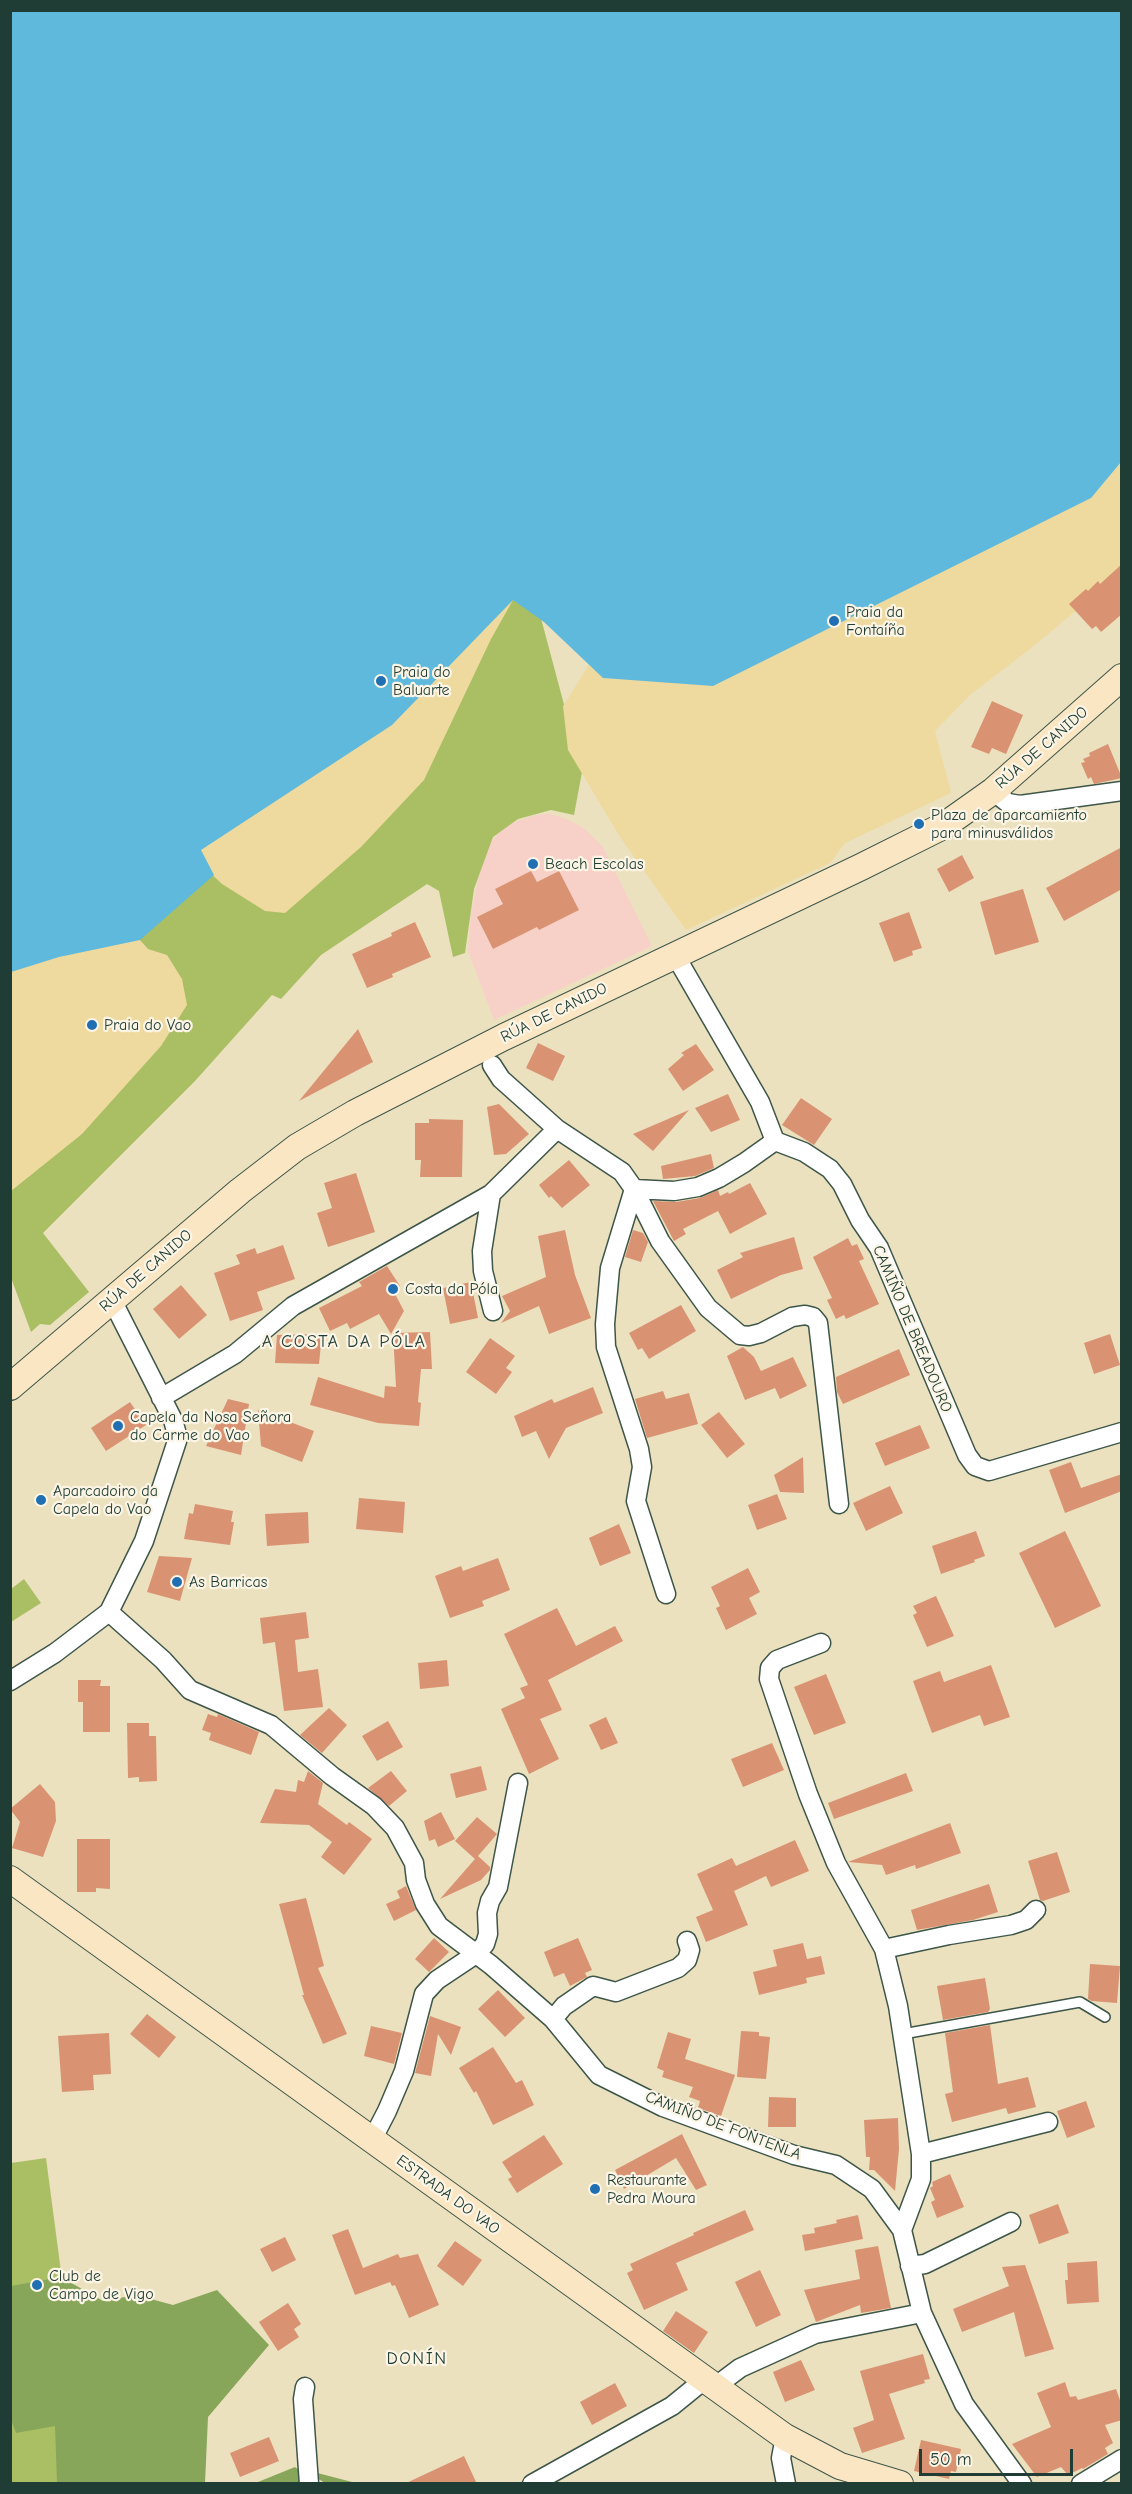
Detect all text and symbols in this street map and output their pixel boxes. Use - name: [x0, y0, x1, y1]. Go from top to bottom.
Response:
- place label: Praia da Fontaíña: [846, 602, 905, 640]
- marker: Praia da Fontaíña: [827, 614, 841, 628]
- place label: Praia do Baluarte: [393, 662, 450, 700]
- marker: Praia do Baluarte: [374, 674, 388, 688]
- street label: RÚA DE CANIDO: [992, 703, 1092, 793]
- place label: Plaza de aparcamiento para minusválidos: [931, 805, 1087, 843]
- marker: Plaza de aparcamiento para minusválidos: [912, 817, 926, 831]
- place label: Beach Escolas: [545, 854, 644, 874]
- marker: Beach Escolas: [526, 857, 540, 871]
- street label: RÚA DE CANIDO: [498, 979, 610, 1047]
- place label: Praia do Vao: [104, 1015, 191, 1035]
- marker: Praia do Vao: [85, 1018, 99, 1032]
- street label: RÚA DE CANIDO: [96, 1226, 196, 1316]
- street label: CAMIÑO DE BREADOURO: [868, 1243, 956, 1415]
- place label: Costa da Póla: [405, 1279, 498, 1299]
- marker: Costa da Póla: [386, 1282, 400, 1296]
- district label: A COSTA DA PÓLA: [262, 1331, 426, 1353]
- place label: Capela da Nosa Señora do Carme do Vao: [130, 1407, 291, 1445]
- marker: Capela da Nosa Señora do Carme do Vao: [111, 1419, 125, 1433]
- place label: Aparcadoiro da Capela do Vao: [53, 1481, 158, 1519]
- marker: Aparcadoiro da Capela do Vao: [34, 1493, 48, 1507]
- place label: As Barricas: [189, 1572, 267, 1592]
- marker: As Barricas: [170, 1575, 184, 1589]
- street label: CAMIÑO DE FONTENLA: [642, 2087, 804, 2165]
- street label: ESTRADA DO VAO: [393, 2151, 503, 2239]
- place label: Restaurante Pedra Moura: [607, 2170, 696, 2208]
- marker: Restaurante Pedra Moura: [588, 2182, 602, 2196]
- place label: Club de Campo de Vigo: [49, 2266, 154, 2304]
- marker: Club de Campo de Vigo: [30, 2278, 44, 2292]
- district label: DONÍN: [386, 2348, 448, 2370]
- scale bar: [922, 2437, 1076, 2475]
- text: 50 m: [930, 2449, 972, 2470]

